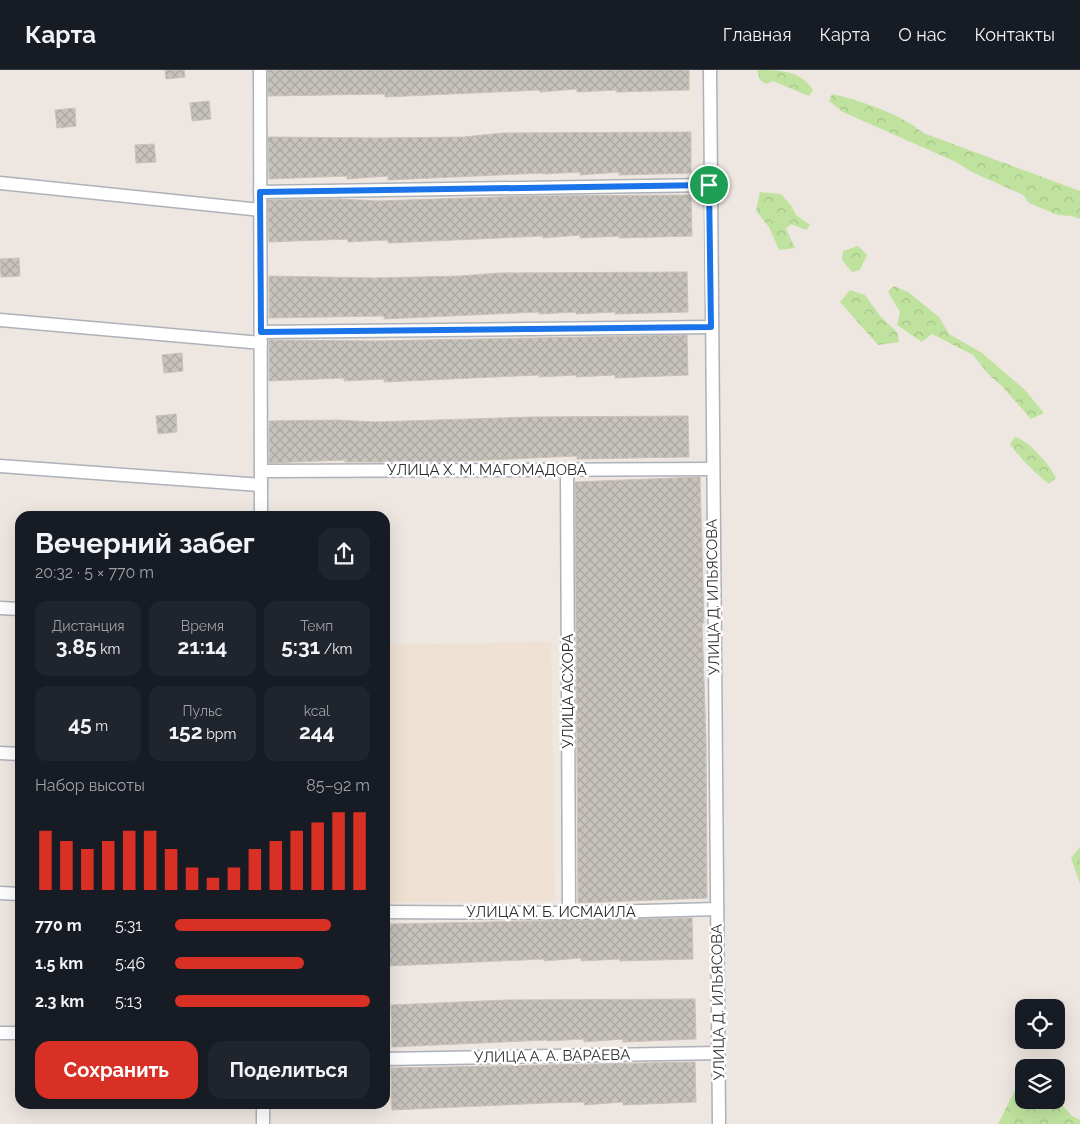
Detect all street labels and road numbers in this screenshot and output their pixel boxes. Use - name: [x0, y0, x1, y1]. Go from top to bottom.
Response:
- street label: УЛИЦА Х. М. МАГОМАДОВА: [387, 461, 587, 479]
- street label: УЛИЦА Д. ИЛЬЯСОВА: [703, 519, 723, 675]
- street label: УЛИЦА АСХОРА: [559, 633, 577, 749]
- street label: УЛИЦА М. Б. ИСМАИЛА: [466, 903, 636, 921]
- street label: УЛИЦА Д. ИЛЬЯСОВА: [708, 924, 728, 1080]
- street label: УЛИЦА А. А. ВАРАЕВА: [474, 1046, 630, 1066]

